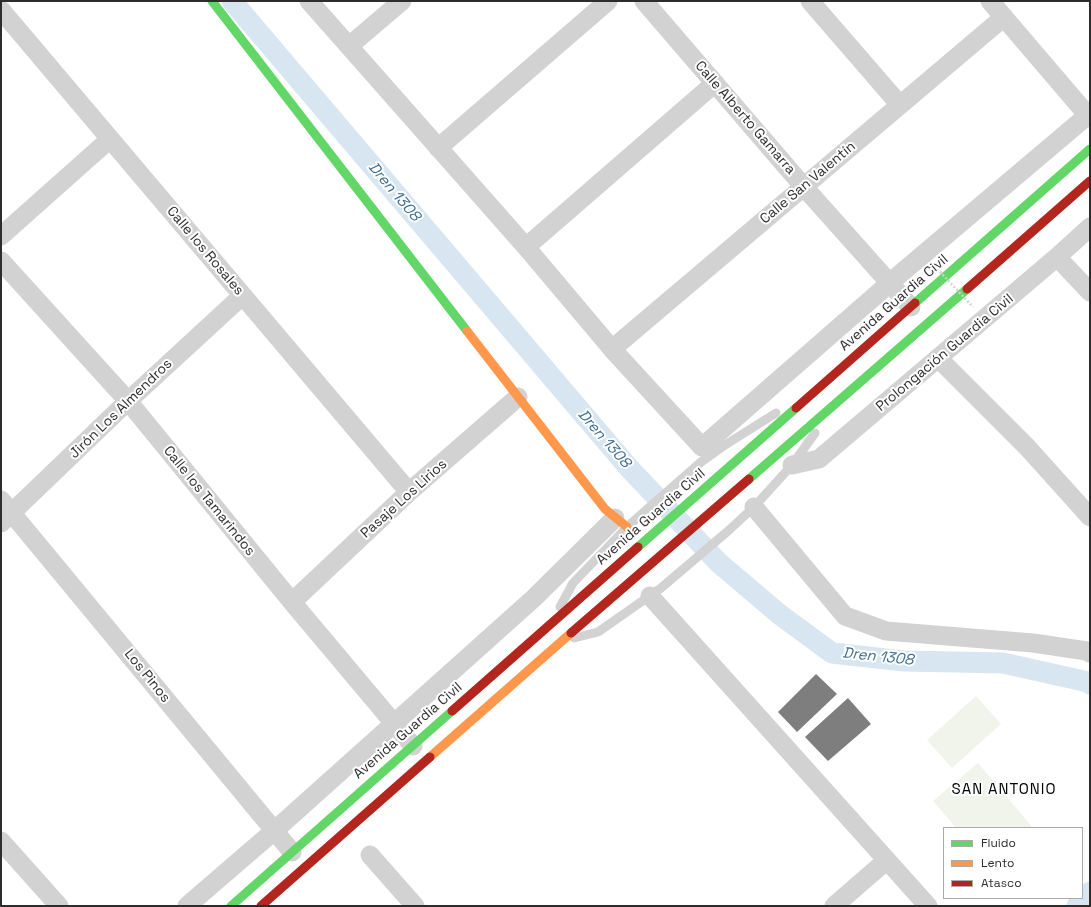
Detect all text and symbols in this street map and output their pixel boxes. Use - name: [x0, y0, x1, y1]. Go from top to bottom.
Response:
- street label: Calle Alberto Gamarra: [691, 58, 799, 178]
- street label: Calle San Valentín: [757, 138, 859, 228]
- water label: Dren 1308: [364, 159, 424, 225]
- street label: Calle los Rosales: [163, 203, 247, 299]
- street label: Avenida Guardia Civil: [836, 251, 952, 355]
- street label: Prolongación Guardia Civil: [873, 291, 1017, 415]
- street label: Jirón Los Almendros: [66, 356, 176, 462]
- water label: Dren 1308: [574, 406, 634, 472]
- street label: Calle los Tamarindos: [160, 443, 258, 559]
- street label: Pasaje Los Lirios: [358, 456, 450, 542]
- street label: Avenida Guardia Civil: [593, 465, 709, 569]
- water label: Dren 1308: [841, 644, 915, 670]
- street label: Los Pinos: [120, 646, 174, 706]
- street label: Avenida Guardia Civil: [350, 679, 466, 783]
- district label: SAN ANTONIO: [952, 781, 1056, 799]
- legend: [943, 827, 1083, 899]
- text: Fluido: [981, 835, 1016, 851]
- text: Lento: [981, 855, 1015, 871]
- text: Atasco: [981, 875, 1022, 891]

